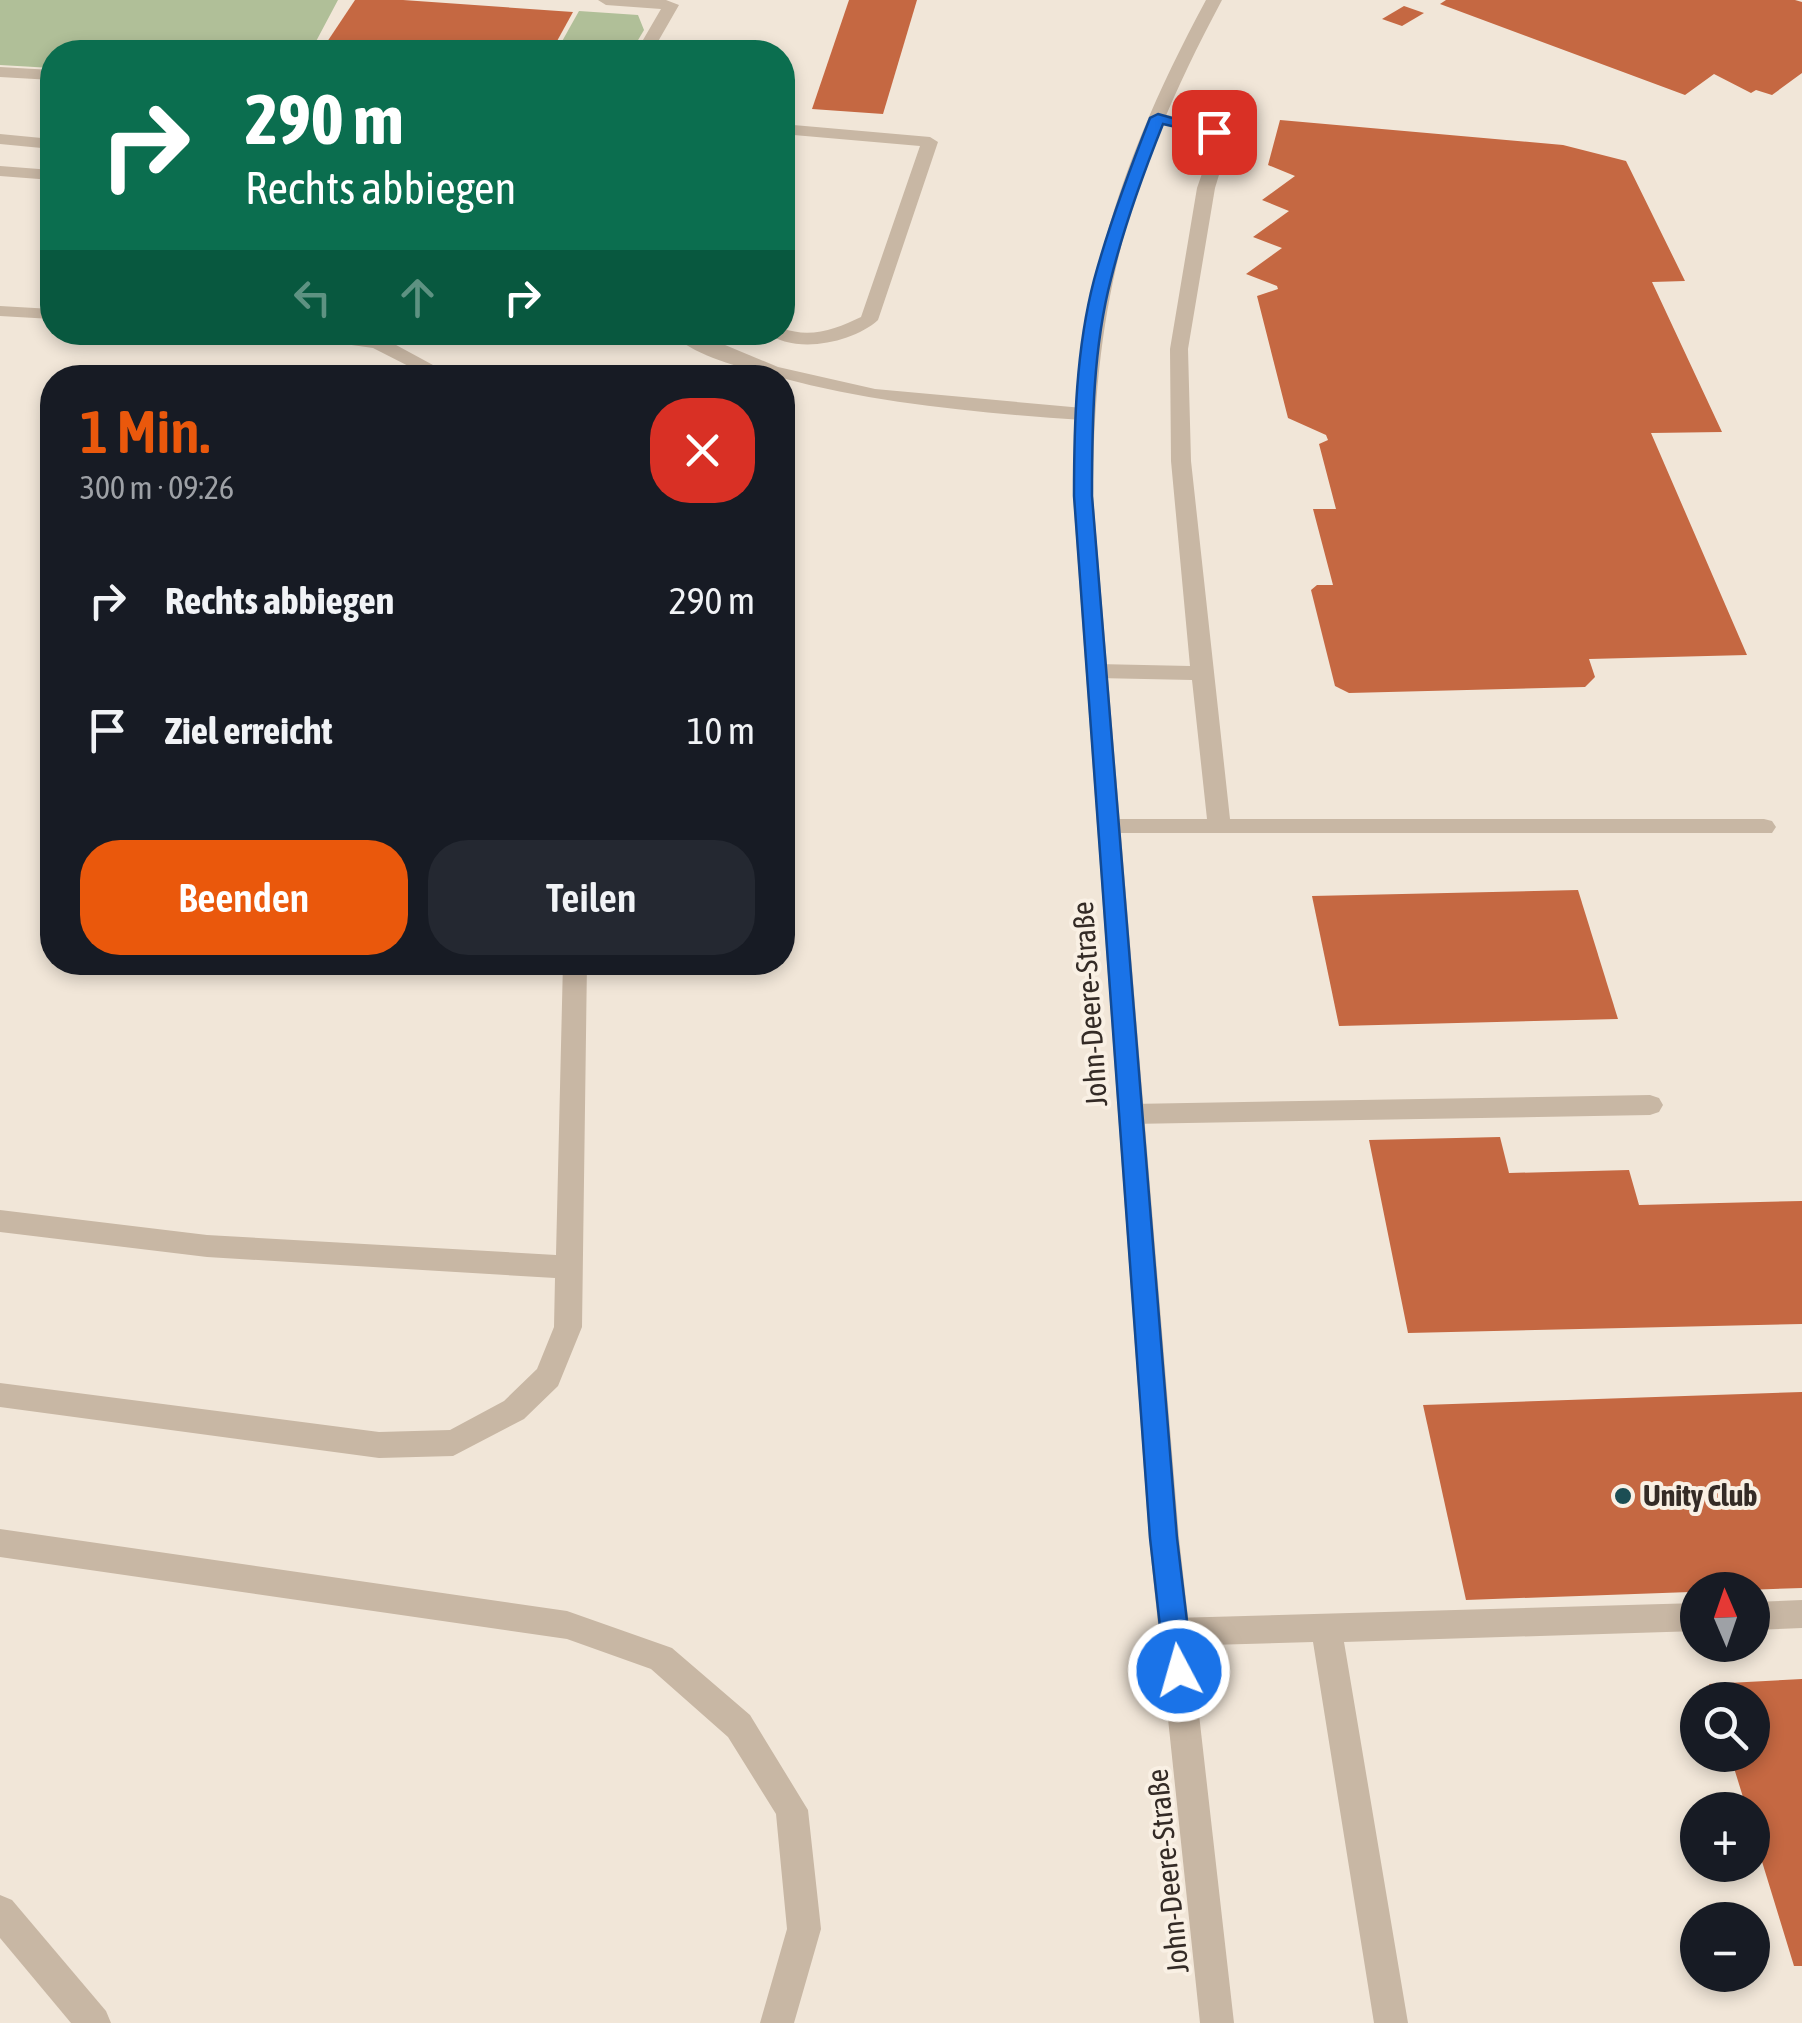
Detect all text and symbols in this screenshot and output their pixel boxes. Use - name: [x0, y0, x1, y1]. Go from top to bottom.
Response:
- text: 290 m: [245, 79, 404, 159]
- icon: right: [80, 80, 210, 210]
- pin: [1172, 90, 1257, 175]
- icon: arrive: [1187, 105, 1242, 160]
- text: Rechts abbiegen: [245, 162, 516, 214]
- icon: left: [285, 270, 340, 325]
- icon: ahead: [390, 270, 445, 325]
- icon: right: [495, 270, 550, 325]
- text: 1 Min.: [80, 397, 210, 466]
- button: close: [650, 398, 755, 503]
- text: 300 m · 09:26: [80, 469, 234, 506]
- icon: right: [80, 573, 135, 628]
- text: Rechts abbiegen: [165, 579, 394, 622]
- text: 290 m: [669, 579, 755, 622]
- icon: arrive: [80, 703, 135, 758]
- text: Ziel erreicht: [165, 709, 332, 752]
- text: 10 m: [687, 709, 755, 752]
- button: Beenden: [80, 840, 408, 955]
- button: Teilen: [428, 840, 755, 955]
- street label: John-Deere-Straße: [1065, 900, 1113, 1108]
- place label: Unity Club: [1643, 1478, 1757, 1512]
- marker: Unity Club: [1612, 1485, 1634, 1507]
- north arrow: [1680, 1572, 1770, 1662]
- map controls: [1680, 1572, 1770, 1992]
- position arrow: [1127, 1619, 1231, 1723]
- button: search: [1680, 1682, 1770, 1772]
- street label: John-Deere-Straße: [1139, 1767, 1195, 1975]
- button: +: [1680, 1792, 1770, 1882]
- button: −: [1680, 1902, 1770, 1992]

